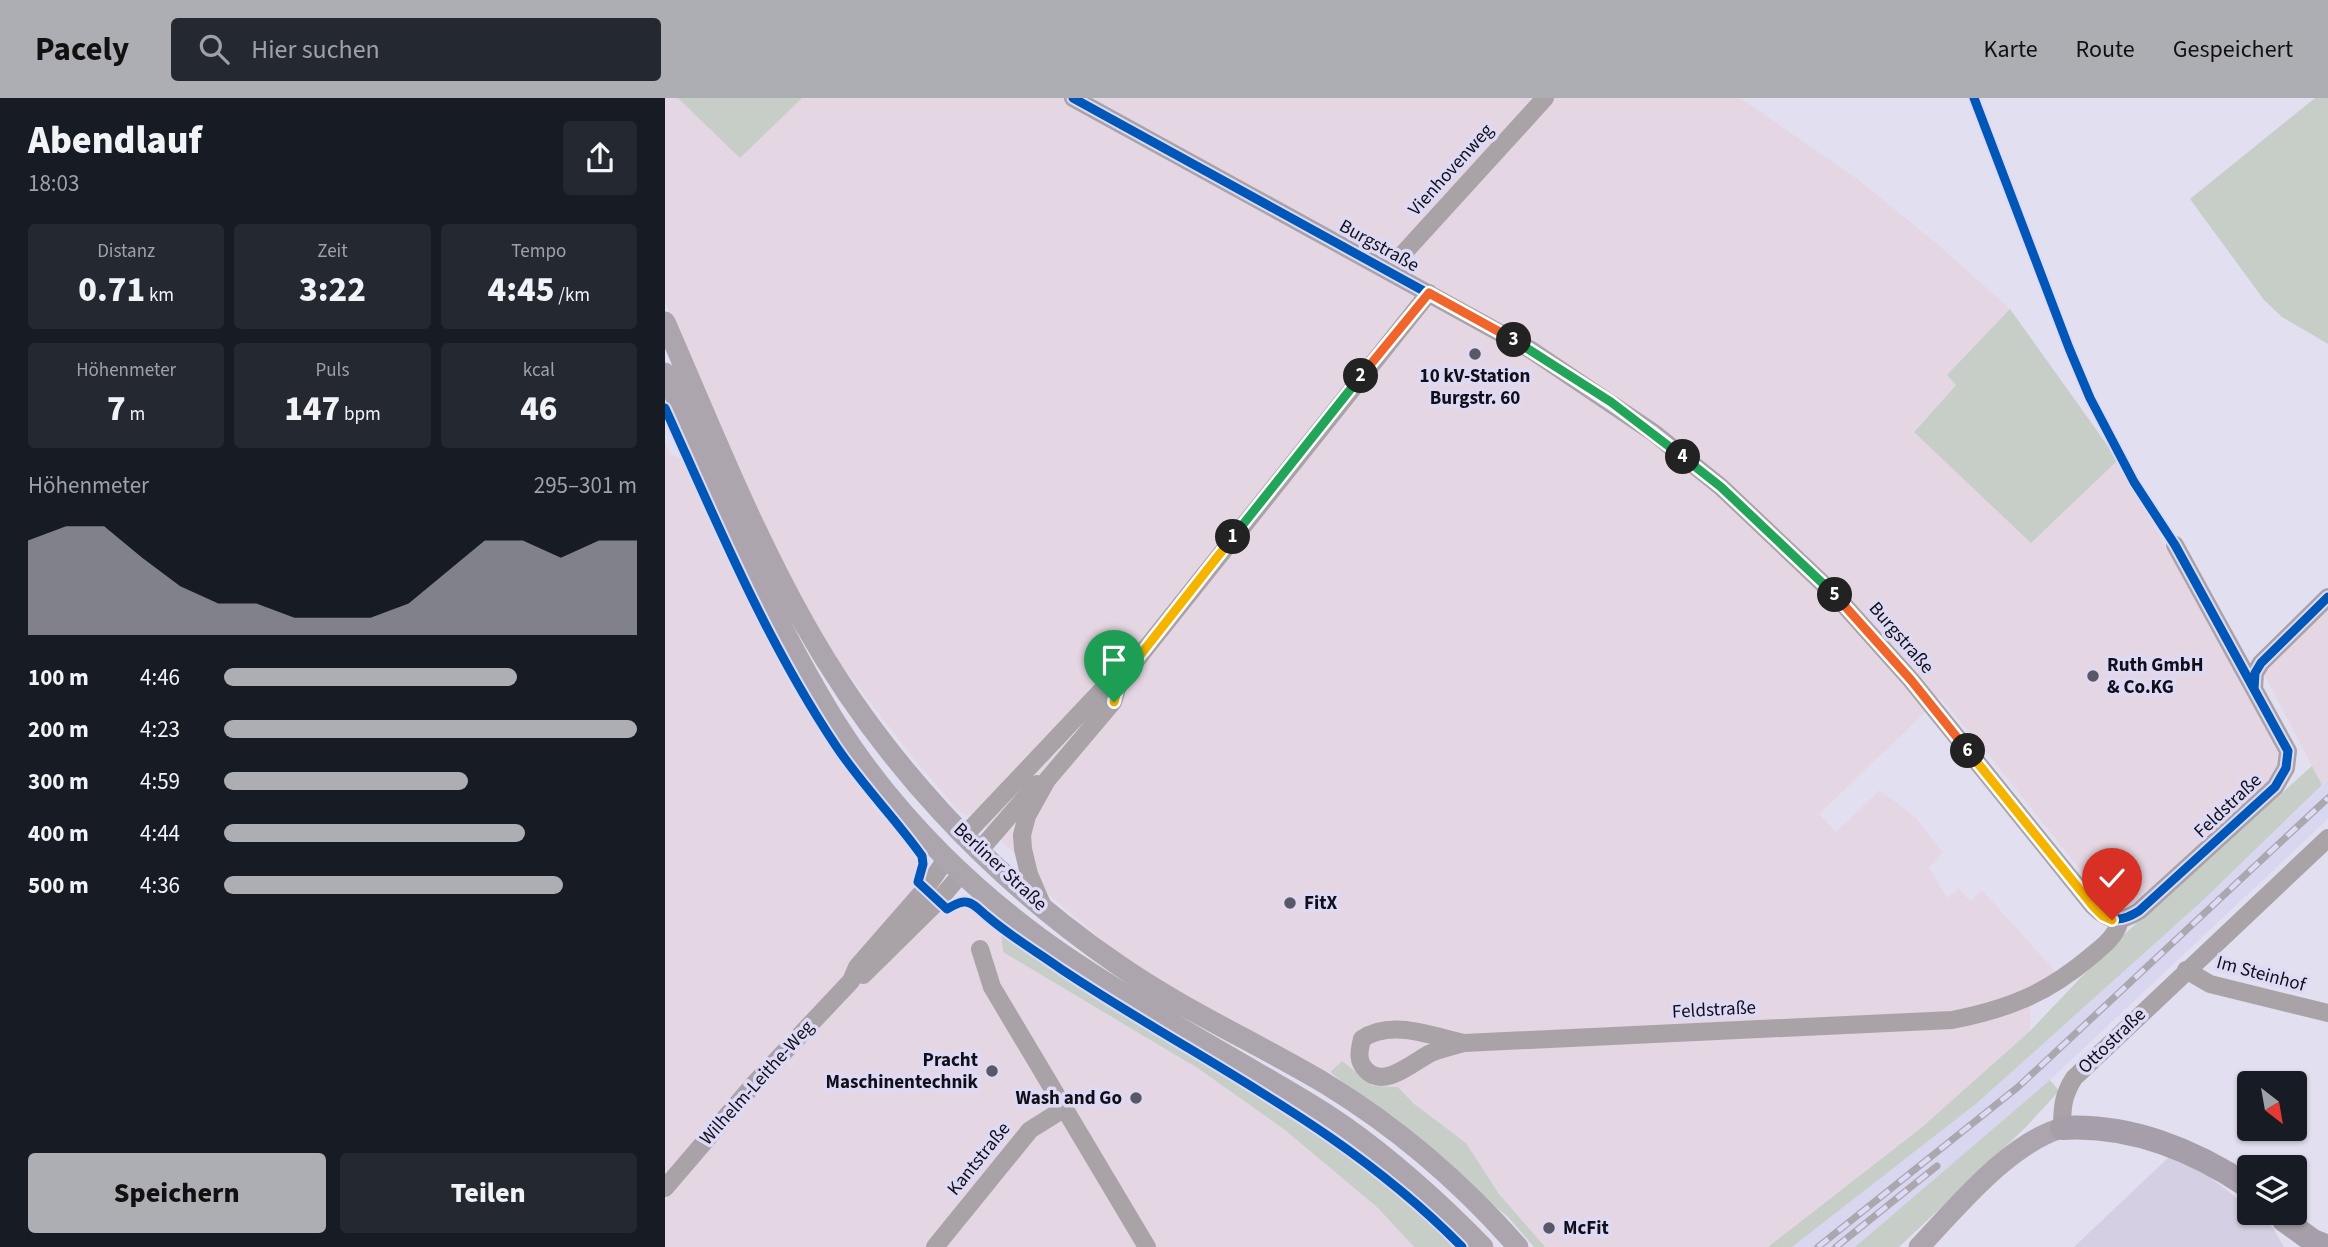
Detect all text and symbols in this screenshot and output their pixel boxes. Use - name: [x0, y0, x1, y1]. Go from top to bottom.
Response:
- search box: [171, 18, 661, 81]
- text: Pacely: [35, 26, 129, 73]
- icon: search: [195, 30, 233, 68]
- text: Hier suchen: [251, 31, 380, 68]
- text: Karte: [1984, 32, 2038, 67]
- text: Route: [2076, 32, 2135, 67]
- text: Gespeichert: [2173, 32, 2293, 67]
- text: Abendlauf: [28, 114, 202, 168]
- street label: Vienhovenweg: [1402, 118, 1500, 222]
- button: share: [563, 121, 637, 195]
- text: 18:03: [28, 167, 79, 200]
- street label: Burgstraße: [1334, 213, 1424, 279]
- text: Distanz: [97, 238, 155, 265]
- text: Zeit: [317, 238, 348, 265]
- text: Tempo: [511, 238, 566, 265]
- text: 0.71: [78, 265, 145, 315]
- text: 3:22: [299, 265, 366, 315]
- text: 4:45: [488, 265, 554, 315]
- text: km: [145, 282, 174, 309]
- text: /km: [554, 282, 590, 309]
- pin: 3: [1497, 322, 1531, 358]
- text: 3: [1508, 326, 1519, 353]
- marker: 10 kV-Station Burgstr. 60: [1467, 346, 1483, 362]
- text: Höhenmeter: [76, 357, 176, 384]
- text: Puls: [316, 357, 349, 384]
- text: kcal: [523, 357, 555, 384]
- pin: 2: [1343, 358, 1379, 394]
- text: 2: [1355, 362, 1366, 389]
- place label: 10 kV-Station Burgstr. 60: [1420, 363, 1530, 412]
- text: 7: [107, 384, 126, 434]
- text: 147: [284, 384, 340, 434]
- text: 46: [520, 384, 558, 434]
- text: m: [126, 401, 145, 428]
- text: bpm: [340, 401, 381, 428]
- pin: 4: [1665, 440, 1701, 474]
- text: 4: [1677, 443, 1688, 470]
- text: Höhenmeter: [28, 469, 149, 502]
- text: 295–301 m: [534, 469, 637, 502]
- pin: 1: [1215, 520, 1251, 555]
- text: 1: [1227, 523, 1238, 550]
- pin: 5: [1817, 578, 1853, 612]
- text: 5: [1829, 581, 1840, 608]
- street label: Burgstraße: [1862, 596, 1940, 680]
- pin: [1084, 630, 1144, 702]
- icon: arrive: [1095, 641, 1133, 679]
- place label: Ruth GmbH & Co.KG: [2107, 652, 2203, 701]
- text: 100 m: [28, 661, 89, 694]
- text: 4:46: [140, 661, 180, 694]
- marker: Ruth GmbH & Co.KG: [2085, 668, 2101, 684]
- text: 200 m: [28, 713, 89, 746]
- text: 4:23: [140, 713, 180, 746]
- pin: 6: [1951, 734, 1985, 768]
- text: 6: [1962, 737, 1973, 764]
- text: 300 m: [28, 765, 89, 798]
- text: 4:59: [140, 765, 180, 798]
- street label: Feldstraße: [2188, 767, 2268, 845]
- text: 400 m: [28, 817, 89, 850]
- text: 4:44: [140, 817, 180, 850]
- street label: Berliner Straße: [947, 817, 1053, 917]
- pin: [2082, 848, 2142, 920]
- icon: check: [2093, 859, 2131, 897]
- text: 500 m: [28, 869, 89, 902]
- text: 4:36: [140, 869, 180, 902]
- place label: FitX: [1304, 890, 1337, 917]
- marker: FitX: [1282, 895, 1298, 911]
- street label: Im Steinhof: [2214, 949, 2310, 999]
- street label: Feldstraße: [1671, 994, 1757, 1026]
- street label: Ottostraße: [2072, 1002, 2152, 1080]
- street label: Wilhelm-Leithe-Weg: [694, 1014, 821, 1151]
- place label: Pracht Maschinentechnik: [825, 1047, 979, 1096]
- marker: Pracht Maschinentechnik: [984, 1063, 1000, 1079]
- north arrow: [2237, 1071, 2307, 1141]
- map controls: [2237, 1071, 2307, 1225]
- place label: Wash and Go: [1015, 1085, 1122, 1112]
- marker: Wash and Go: [1128, 1090, 1144, 1106]
- street label: Kantstraße: [941, 1117, 1017, 1201]
- button: Speichern: [28, 1153, 326, 1233]
- button: Teilen: [340, 1153, 637, 1233]
- button: layers: [2237, 1155, 2307, 1225]
- place label: McFit: [1563, 1215, 1609, 1242]
- marker: McFit: [1541, 1220, 1557, 1236]

